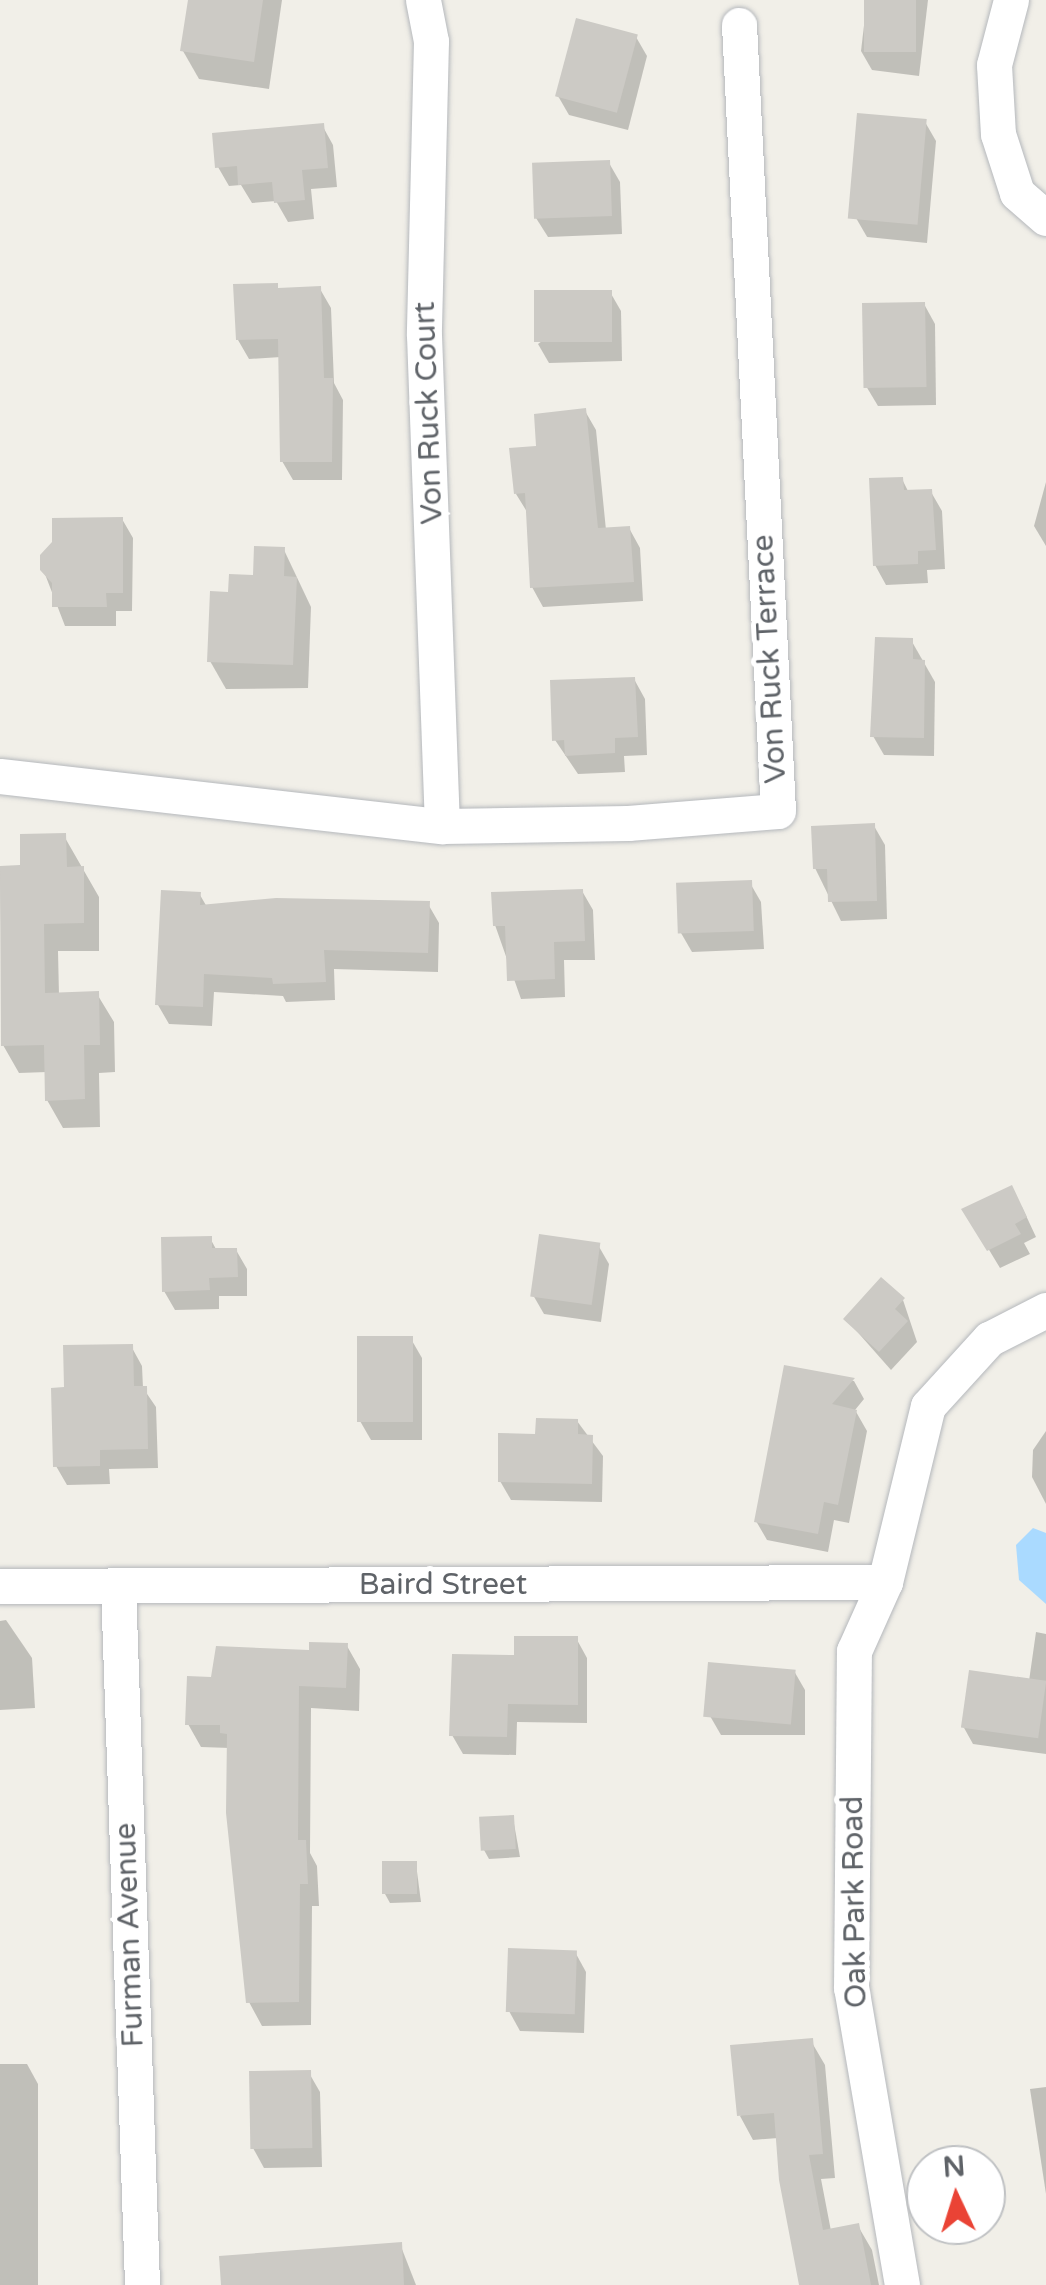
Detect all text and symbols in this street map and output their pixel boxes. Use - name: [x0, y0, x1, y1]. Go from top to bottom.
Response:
- street label: Von Ruck Court: [407, 301, 451, 525]
- street label: Von Ruck Terrace: [746, 534, 794, 784]
- street label: Baird Street: [359, 1567, 527, 1603]
- street label: Oak Park Road: [835, 1796, 875, 2008]
- street label: Furman Avenue: [108, 1822, 152, 2048]
- north arrow: [906, 2145, 1006, 2245]
- text: N: [942, 2149, 966, 2185]

